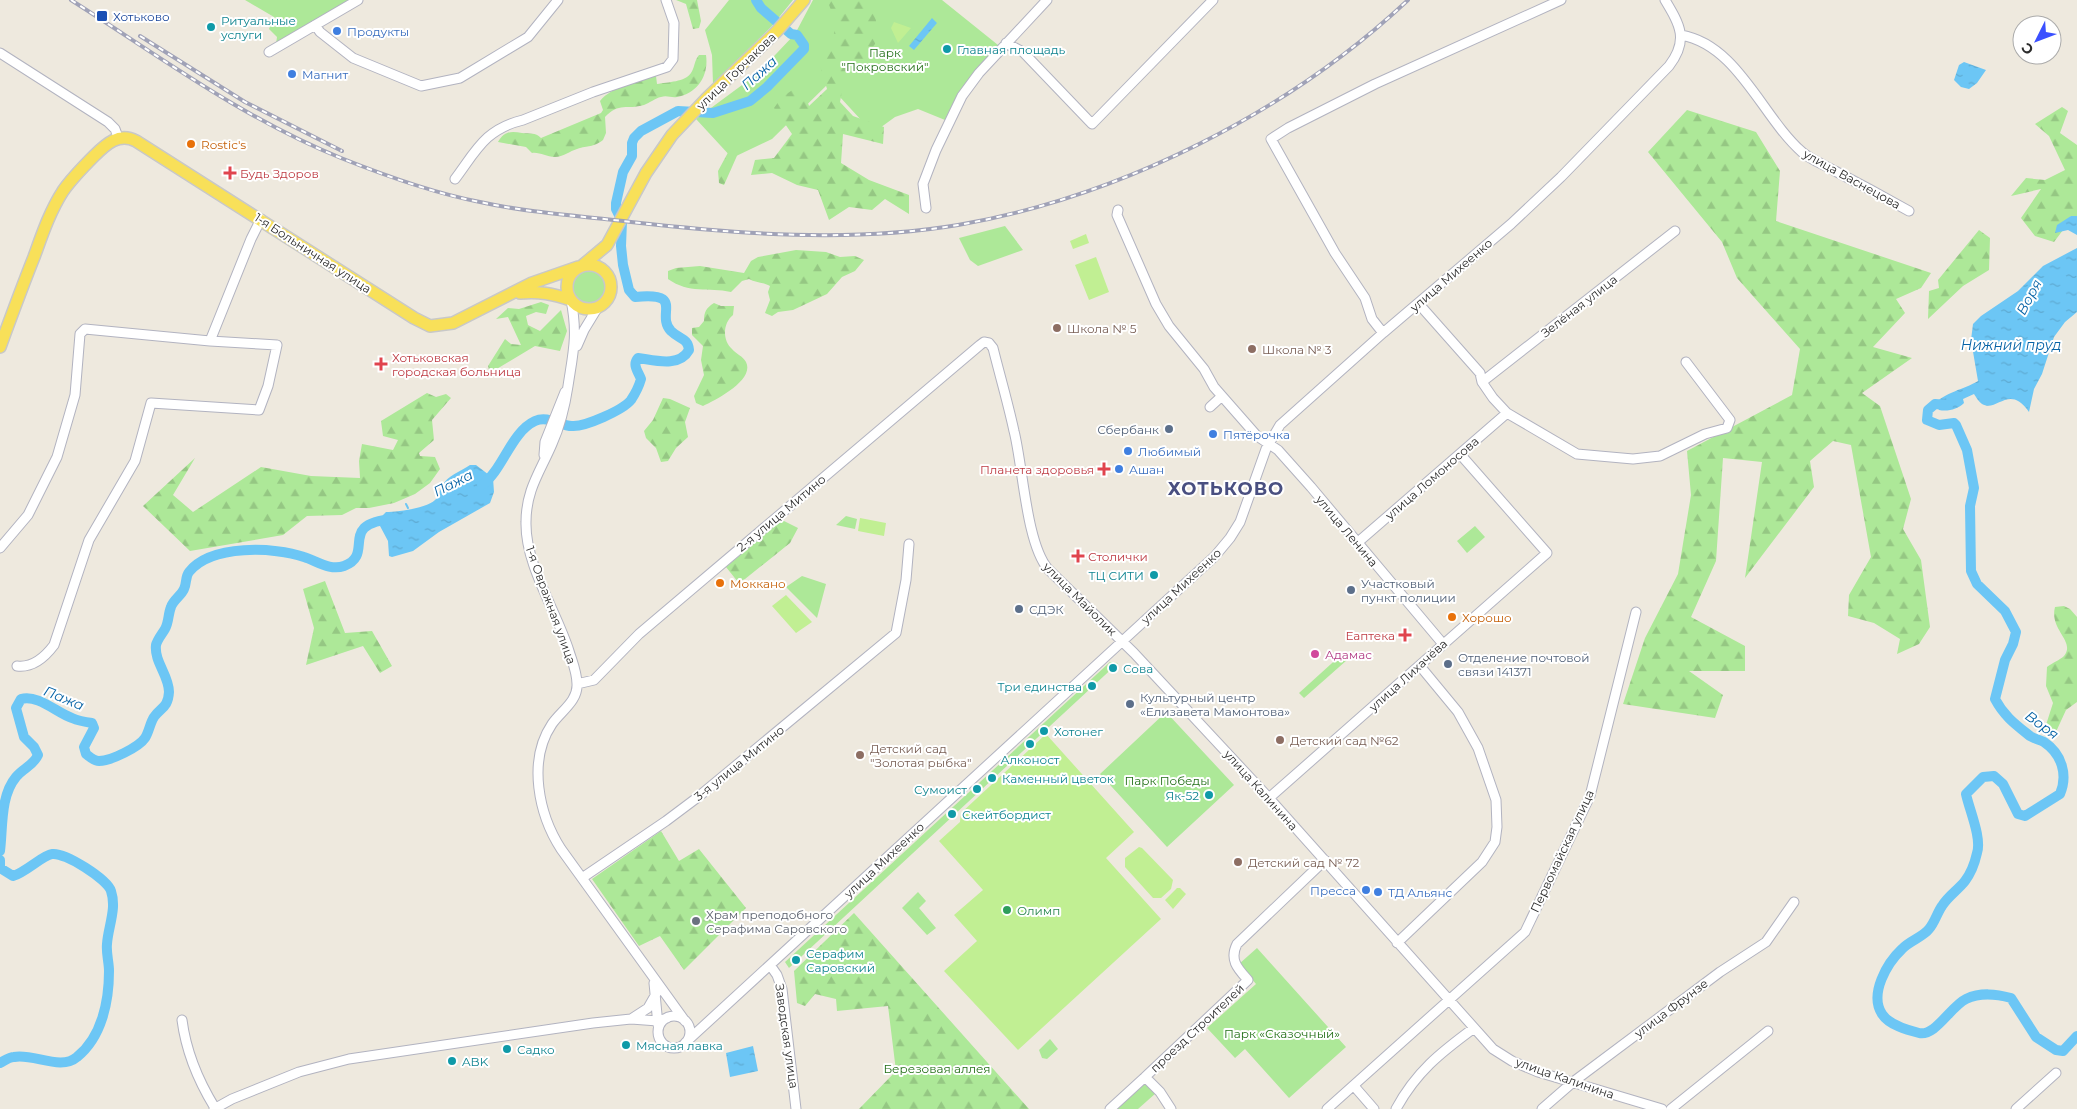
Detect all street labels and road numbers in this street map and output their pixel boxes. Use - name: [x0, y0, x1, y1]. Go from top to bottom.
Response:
- street label: улица Горчакова: [692, 29, 779, 113]
- street label: улица Васнецова: [1800, 146, 1903, 212]
- street label: 1-я Больничная улица: [252, 210, 374, 296]
- street label: улица Михеенко: [1406, 235, 1495, 315]
- street label: Зелёная улица: [1538, 272, 1620, 340]
- street label: улица Ломоносова: [1381, 433, 1482, 523]
- street label: 2-я улица Митино: [733, 471, 829, 555]
- street label: улица Ленина: [1312, 491, 1381, 570]
- street label: 1-я Овражная улица: [523, 544, 579, 666]
- street label: улица Михеенко: [1137, 545, 1224, 628]
- street label: улица Майолик: [1039, 558, 1120, 639]
- street label: улица Лихачёва: [1365, 636, 1450, 715]
- street label: 3-я улица Митино: [691, 722, 787, 804]
- street label: улица Калинина: [1220, 746, 1301, 833]
- street label: Первомайская улица: [1527, 787, 1597, 915]
- street label: улица Михеенко: [840, 819, 927, 902]
- street label: улица Фрунзе: [1630, 975, 1711, 1041]
- street label: проезд Строителей: [1147, 981, 1247, 1075]
- street label: Заводская улица: [772, 983, 802, 1089]
- street label: улица Калинина: [1513, 1054, 1616, 1102]

